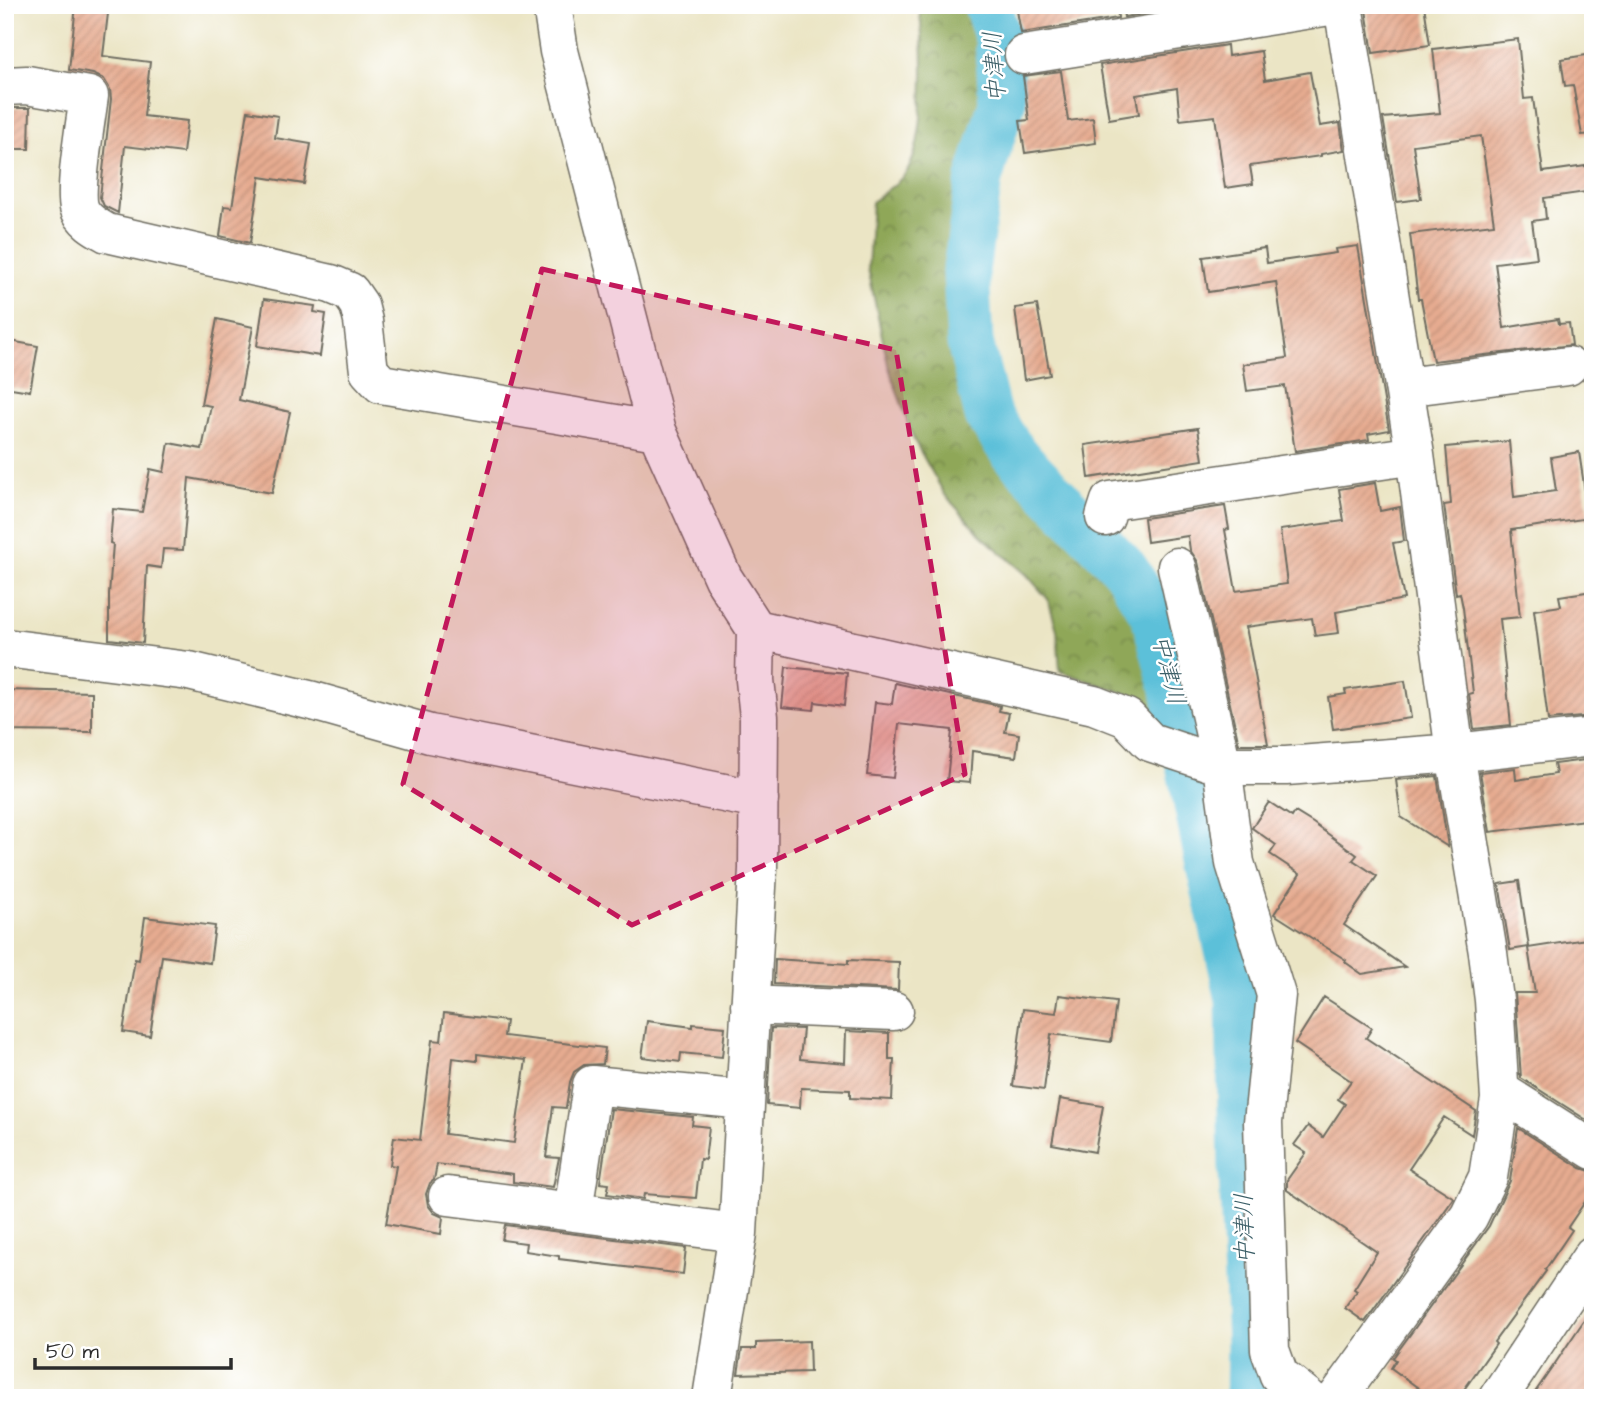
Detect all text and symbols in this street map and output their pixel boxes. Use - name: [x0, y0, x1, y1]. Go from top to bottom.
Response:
- water label: 中津川: [976, 30, 1014, 104]
- water label: 中津川: [1143, 631, 1193, 709]
- water label: 中津川: [1227, 1193, 1263, 1265]
- scale bar: [35, 1326, 231, 1370]
- text: 50 m: [46, 1337, 100, 1366]

